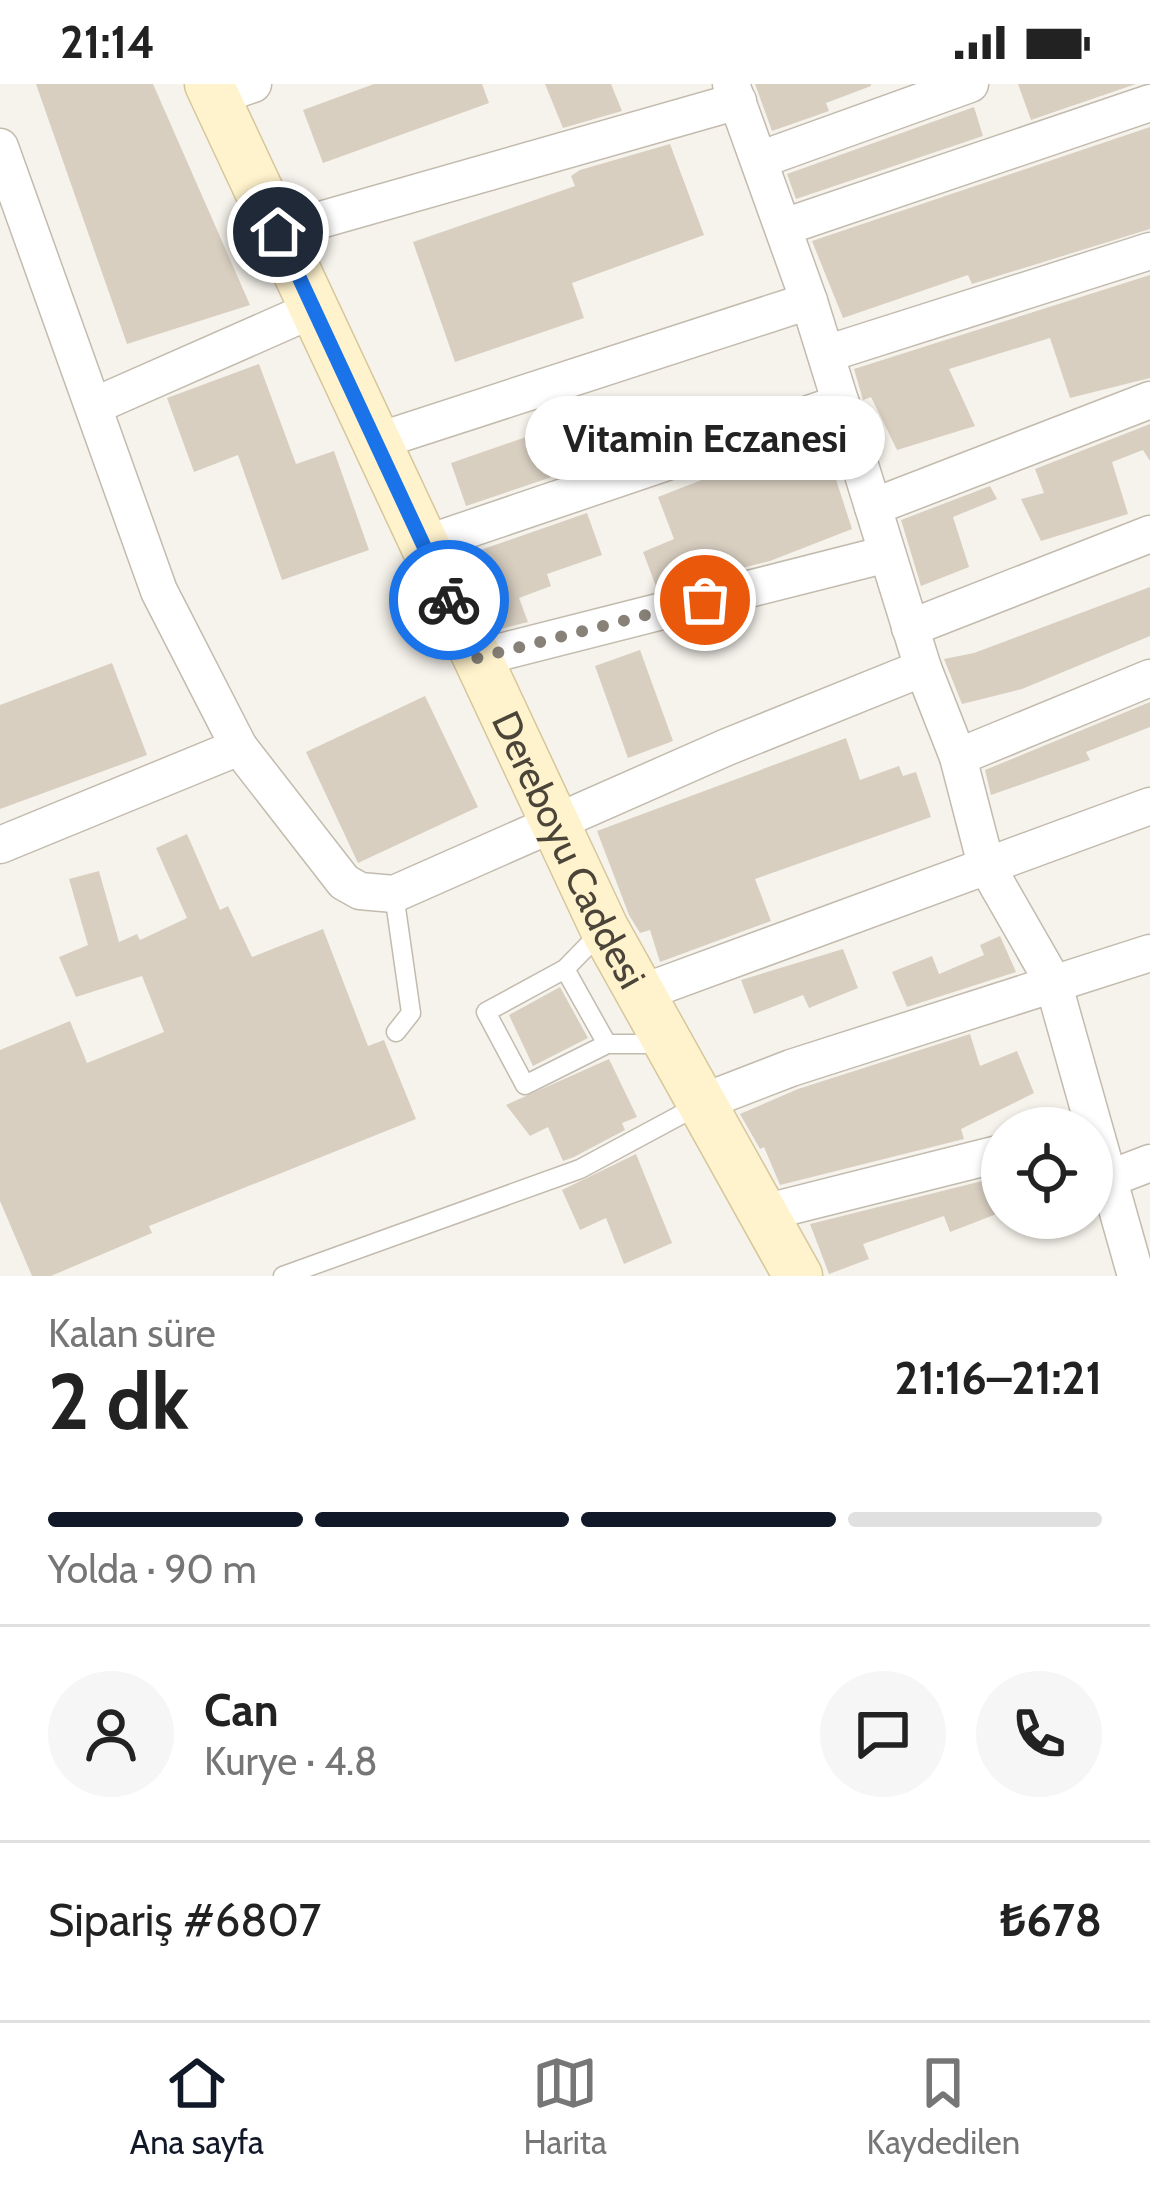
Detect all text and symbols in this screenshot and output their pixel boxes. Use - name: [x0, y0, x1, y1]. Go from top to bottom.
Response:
- text: 21:14: [60, 15, 155, 69]
- pin: [227, 181, 329, 283]
- icon: home: [245, 199, 311, 265]
- callout: Vitamin Eczanesi: [525, 396, 885, 480]
- text: Vitamin Eczanesi: [563, 414, 847, 462]
- courier: [389, 540, 509, 660]
- pin: [654, 549, 756, 651]
- icon: bike: [416, 567, 482, 633]
- icon: bag: [672, 567, 738, 633]
- street label: Dereboyu Caddesi: [482, 703, 657, 997]
- map controls: [981, 1107, 1113, 1239]
- button: locate: [981, 1107, 1113, 1239]
- text: Kalan süre: [48, 1309, 216, 1357]
- text: 21:16–21:21: [895, 1351, 1102, 1405]
- text: 2 dk: [48, 1354, 189, 1449]
- text: Yolda · 90 m: [48, 1545, 257, 1593]
- button: person: [48, 1671, 174, 1797]
- button: chat: [820, 1671, 946, 1797]
- button: phone: [976, 1671, 1102, 1797]
- text: Can: [204, 1683, 279, 1737]
- text: Kurye · 4.8: [204, 1737, 378, 1785]
- text: Sipariş #6807: [48, 1893, 321, 1947]
- text: ₺678: [1000, 1893, 1102, 1947]
- tab: Ana sayfa: [130, 2050, 264, 2162]
- tab: Harita: [524, 2050, 607, 2162]
- tab: Kaydedilen: [866, 2050, 1020, 2162]

